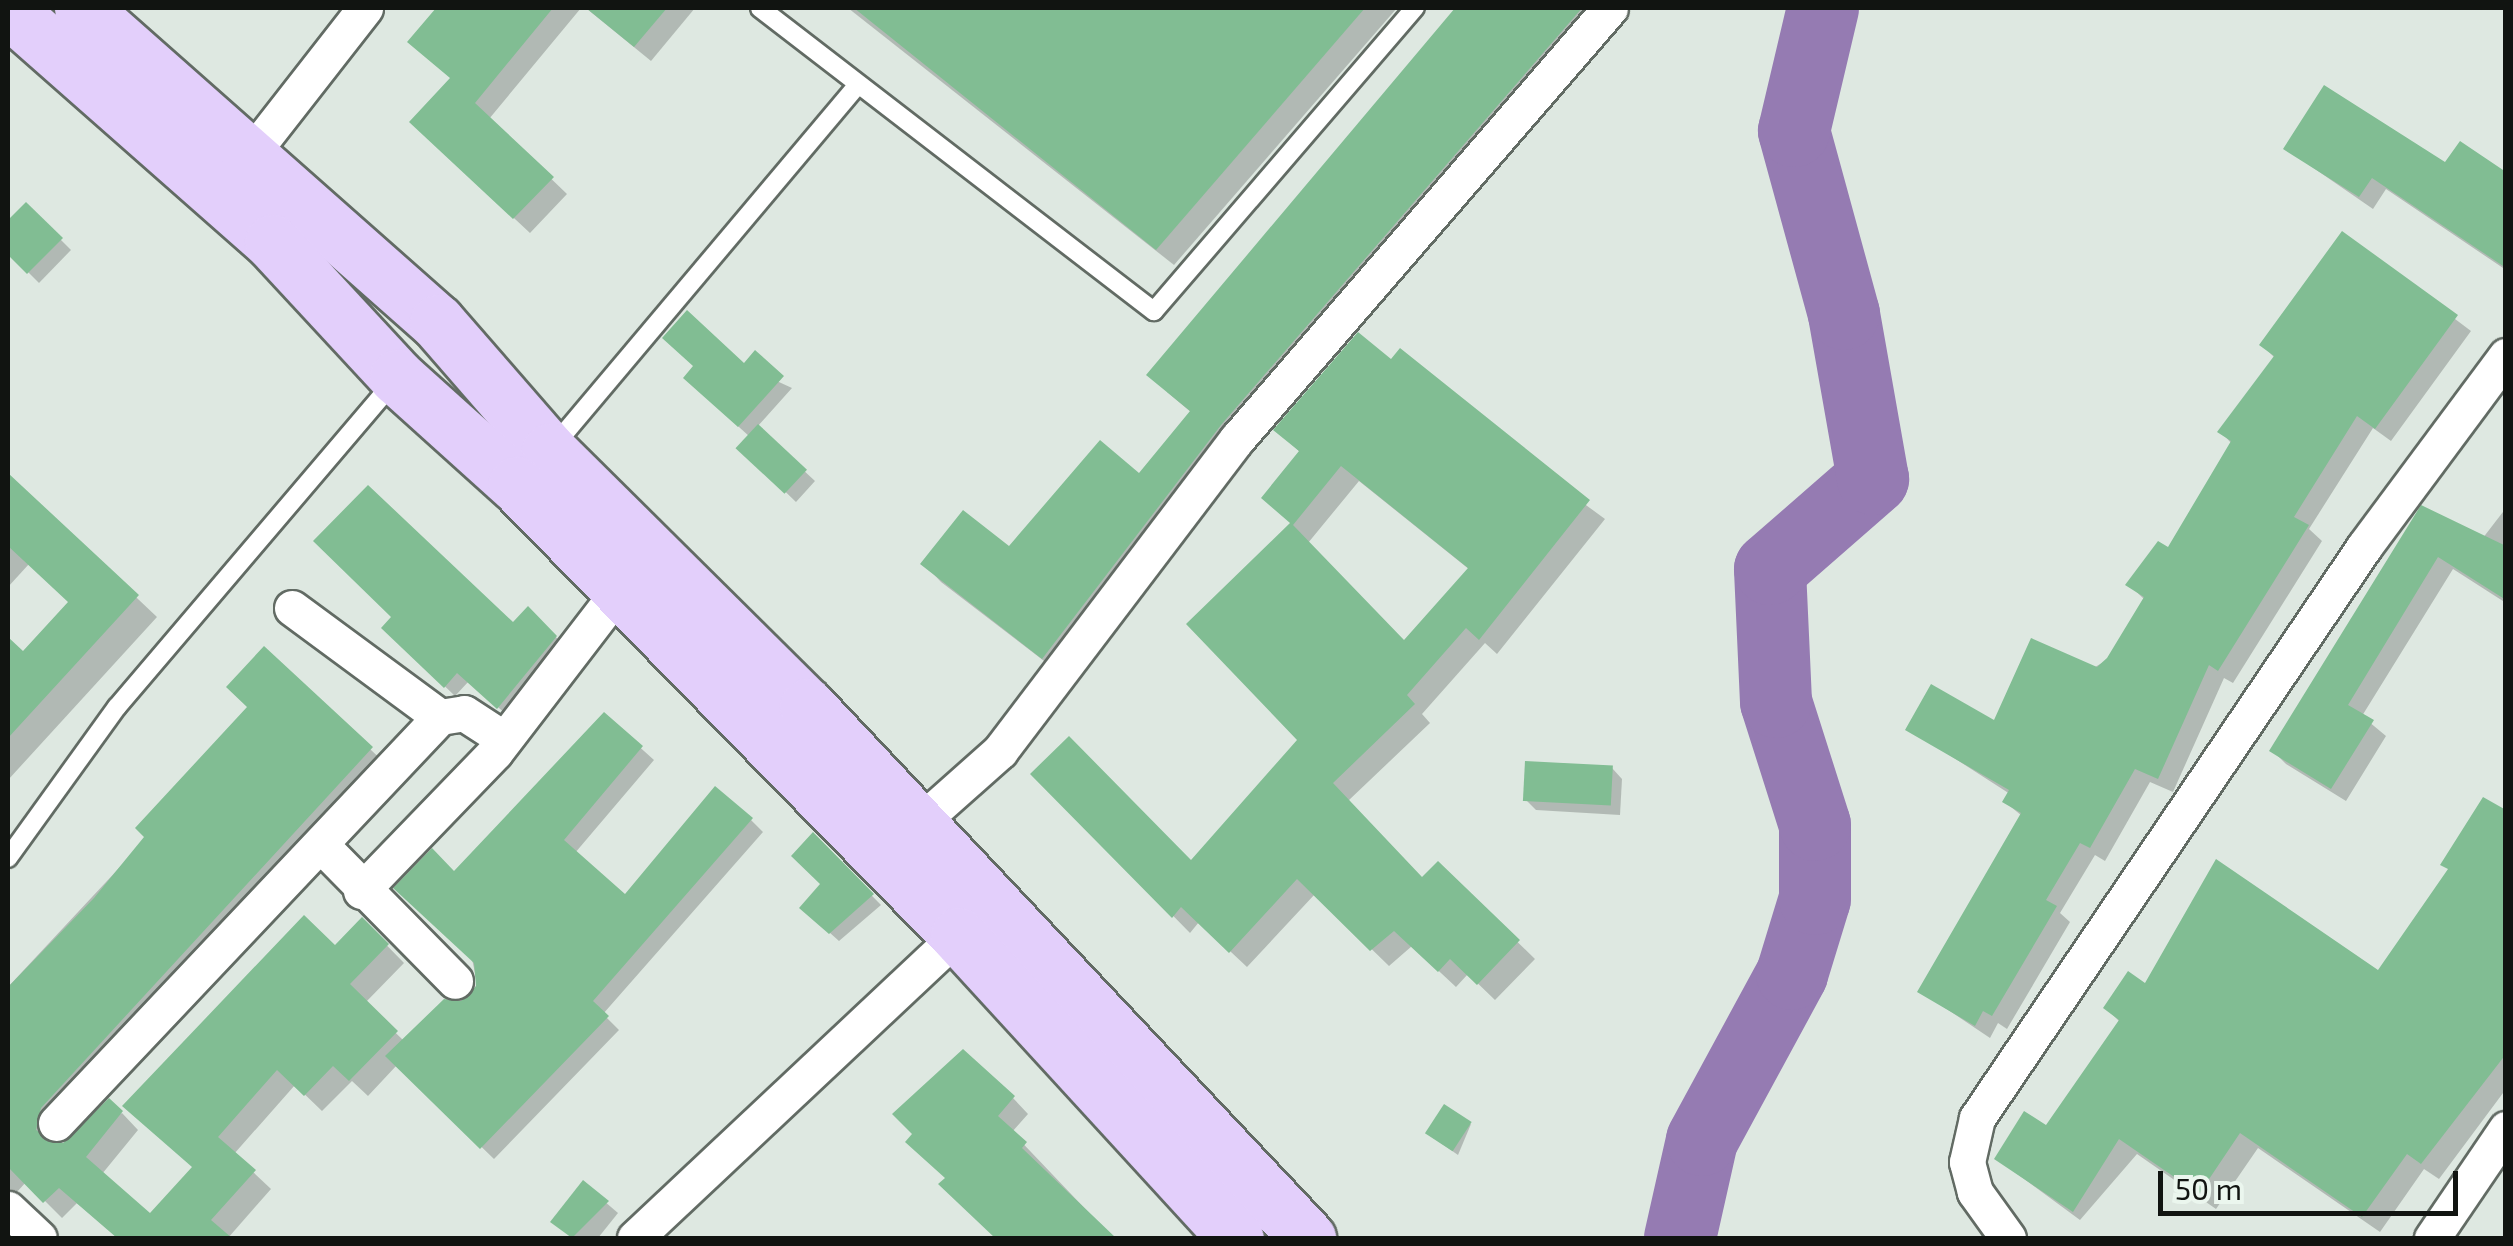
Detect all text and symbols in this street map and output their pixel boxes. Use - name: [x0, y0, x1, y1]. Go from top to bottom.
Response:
- scale bar: [2163, 1151, 2463, 1213]
- text: 50 m: [2175, 1170, 2242, 1206]

